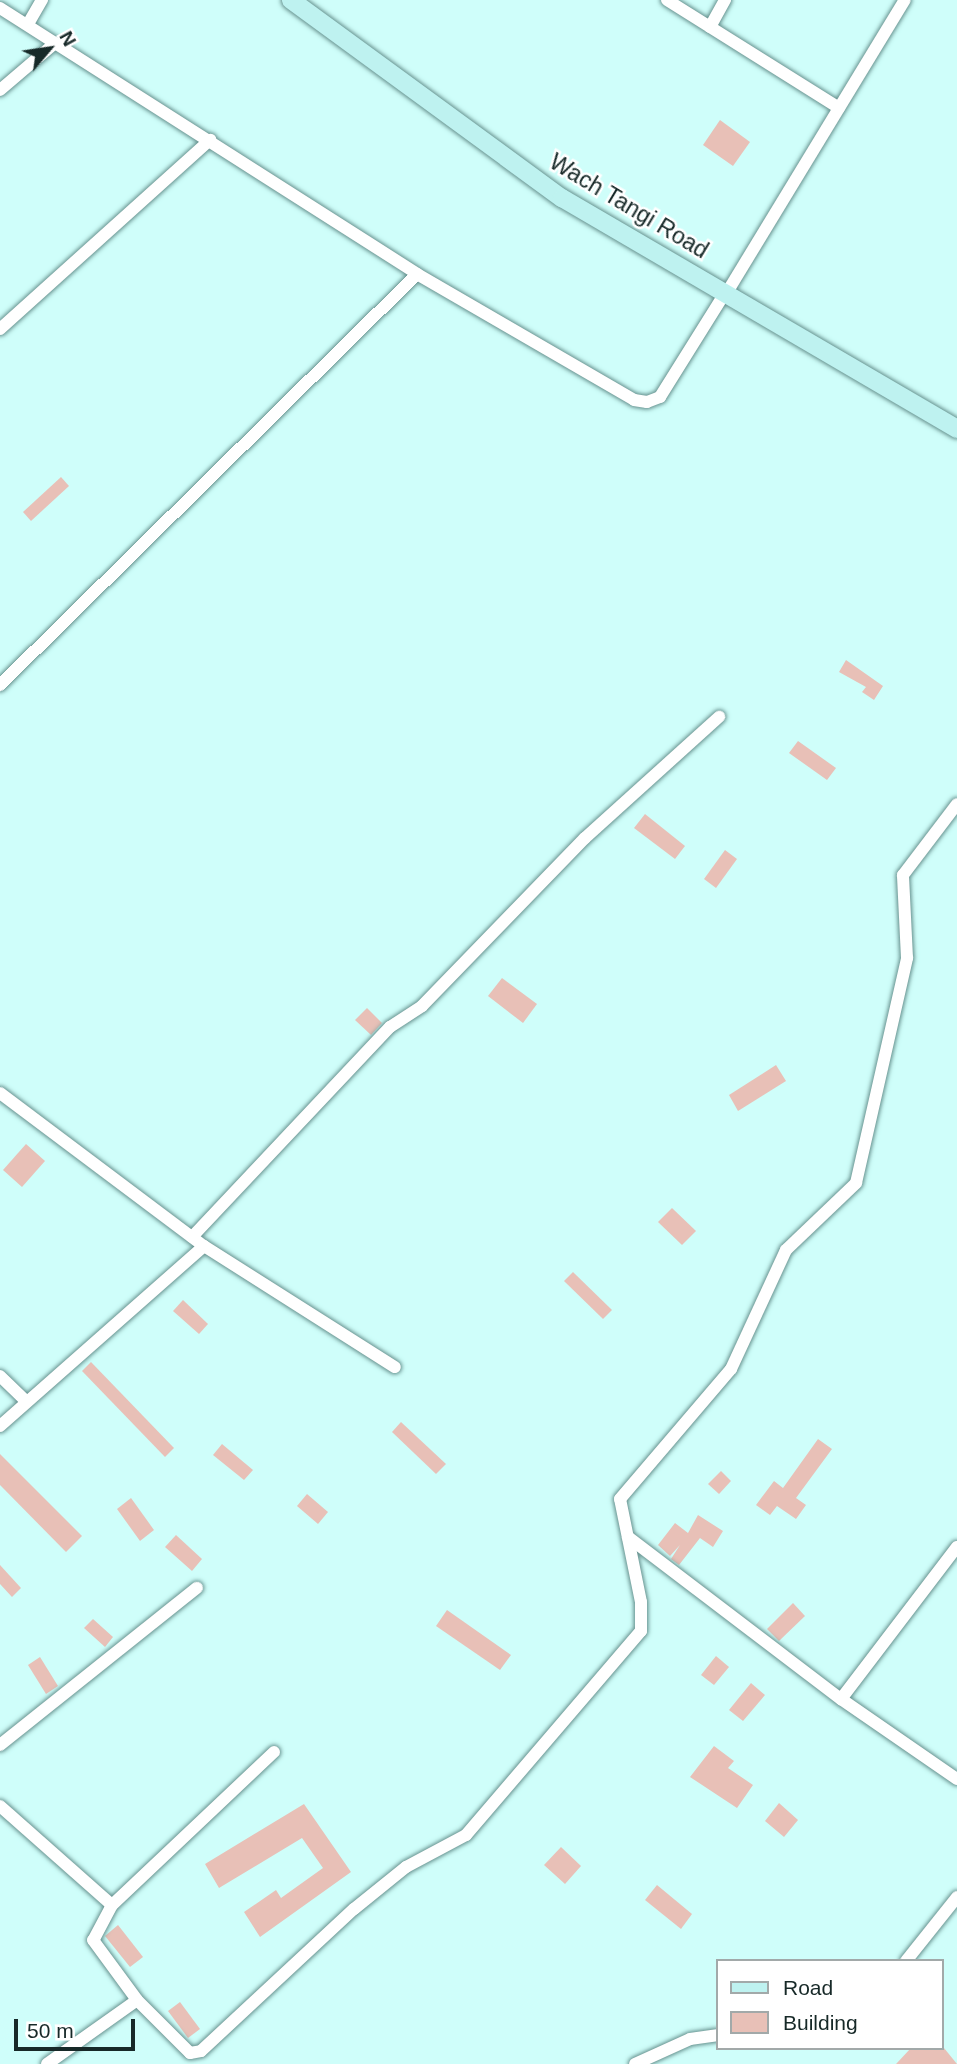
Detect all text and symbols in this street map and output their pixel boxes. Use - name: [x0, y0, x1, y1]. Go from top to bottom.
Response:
- north arrow: [14, 14, 84, 84]
- text: N: [55, 27, 80, 50]
- street label: Wach Tangi Road: [544, 148, 714, 264]
- legend: [716, 1959, 943, 2050]
- text: Road: [783, 1976, 833, 1999]
- scale bar: [18, 2004, 138, 2048]
- text: Building: [783, 2011, 858, 2034]
- text: 50 m: [27, 2019, 74, 2042]

